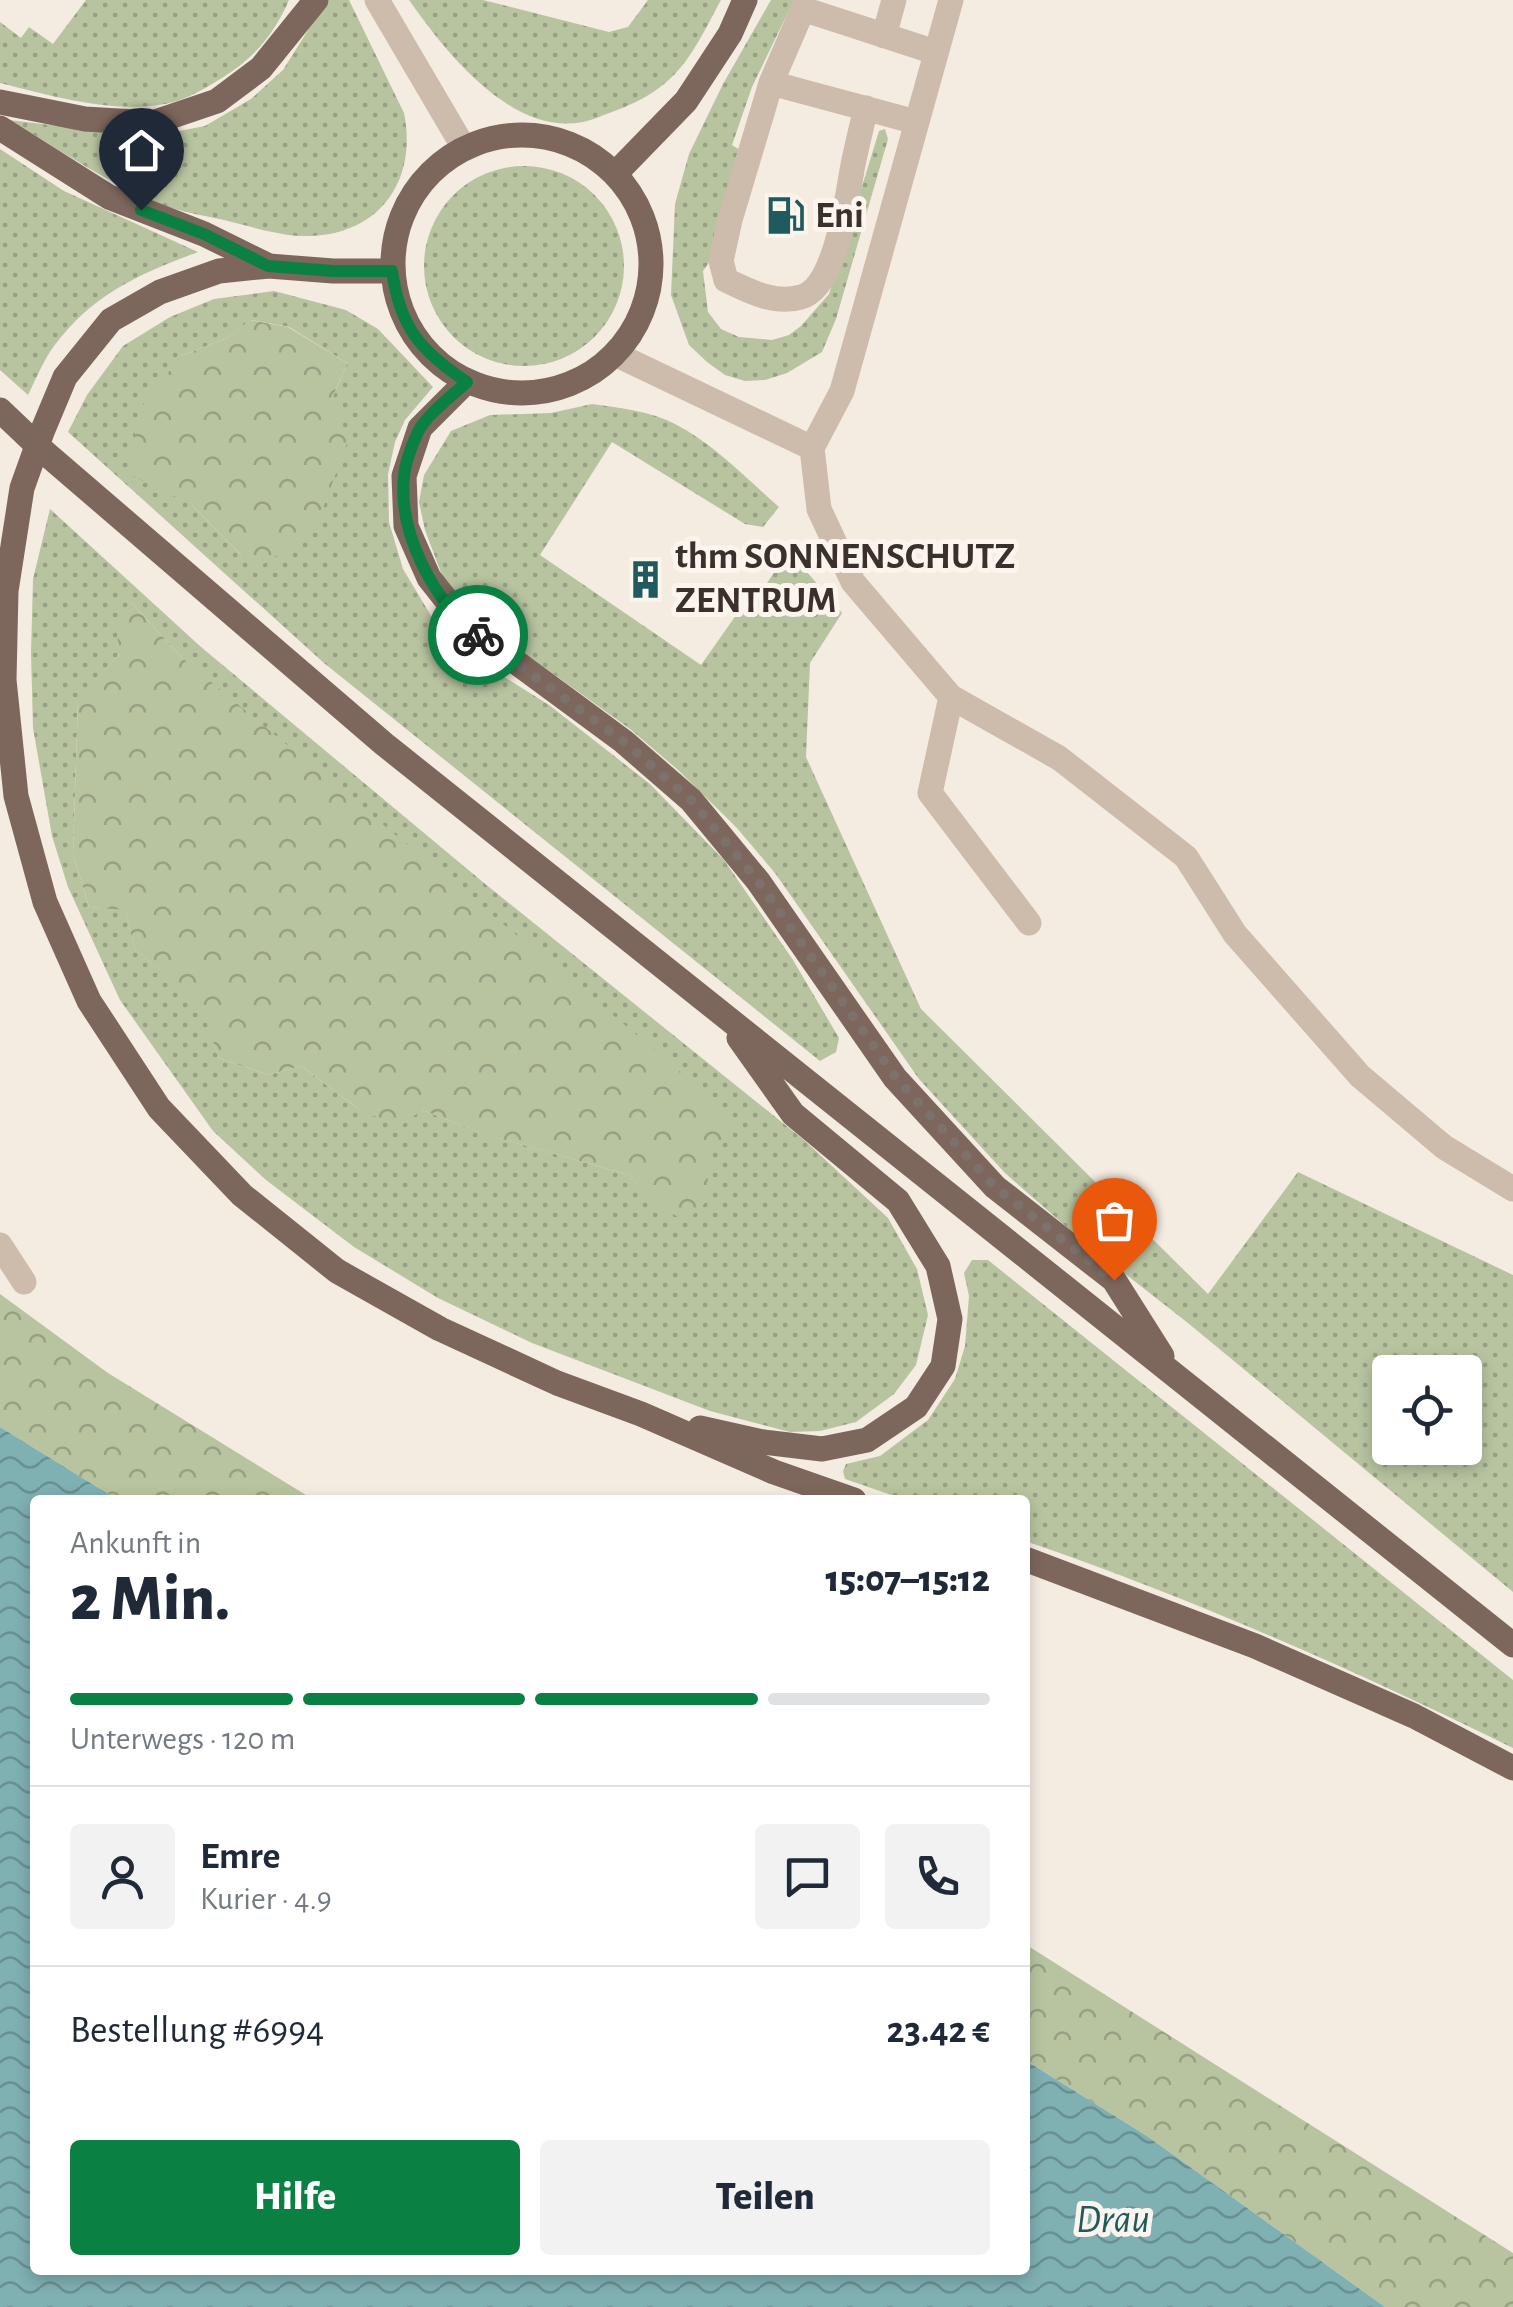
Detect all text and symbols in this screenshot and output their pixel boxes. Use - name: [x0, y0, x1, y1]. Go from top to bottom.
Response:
- pin: [99, 108, 184, 211]
- icon: home: [114, 123, 169, 178]
- fuel station icon: Eni: [764, 195, 806, 237]
- place label: Eni: [815, 197, 864, 235]
- place label: thm SONNENSCHUTZ ZENTRUM: [675, 538, 1015, 620]
- building icon: thm SONNENSCHUTZ ZENTRUM: [624, 558, 666, 600]
- courier: [428, 585, 528, 685]
- icon: bike: [451, 608, 506, 663]
- pin: [1072, 1178, 1157, 1281]
- icon: bag: [1087, 1193, 1142, 1248]
- map controls: [1372, 1355, 1482, 1465]
- button: locate: [1372, 1355, 1482, 1465]
- text: Ankunft in: [70, 1527, 201, 1559]
- text: 15:07–15:12: [826, 1561, 990, 1599]
- text: 2 Min.: [70, 1567, 230, 1632]
- text: Unterwegs · 120 m: [70, 1723, 295, 1755]
- button: person: [70, 1824, 175, 1929]
- button: chat: [755, 1824, 860, 1929]
- button: phone: [885, 1824, 990, 1929]
- text: Emre: [200, 1838, 281, 1876]
- text: Kurier · 4.9: [200, 1883, 332, 1915]
- text: Bestellung #6994: [70, 2012, 324, 2050]
- text: 23.42 €: [887, 2012, 990, 2050]
- button: Hilfe: [70, 2140, 520, 2255]
- button: Teilen: [540, 2140, 990, 2255]
- water label: Drau: [1076, 2200, 1150, 2240]

